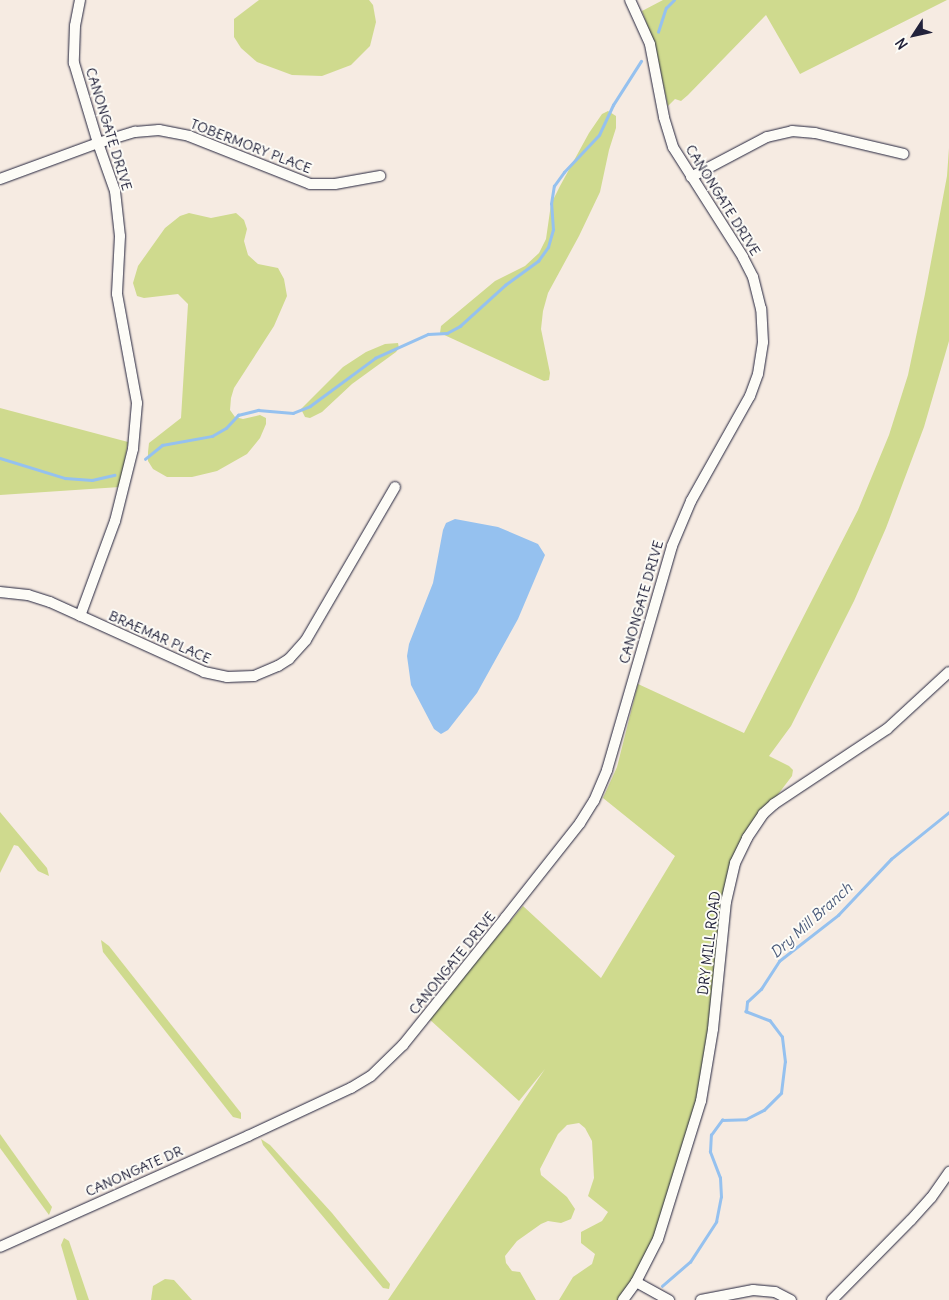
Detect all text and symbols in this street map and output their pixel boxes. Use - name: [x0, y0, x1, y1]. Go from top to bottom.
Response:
- north arrow: [889, 10, 939, 60]
- text: N: [892, 34, 912, 53]
- street label: CANONGATE DRIVE: [82, 66, 136, 192]
- street label: TOBERMORY PLACE: [188, 115, 314, 177]
- street label: CANONGATE DRIVE: [682, 141, 764, 259]
- street label: CANONGATE DRIVE: [615, 538, 667, 666]
- street label: BRAEMAR PLACE: [106, 607, 214, 667]
- water label: Dry Mill Branch: [766, 879, 856, 961]
- street label: DRY MILL ROAD: [694, 890, 724, 996]
- street label: CANONGATE DRIVE: [405, 908, 499, 1018]
- street label: CANONGATE DR: [83, 1142, 185, 1200]

